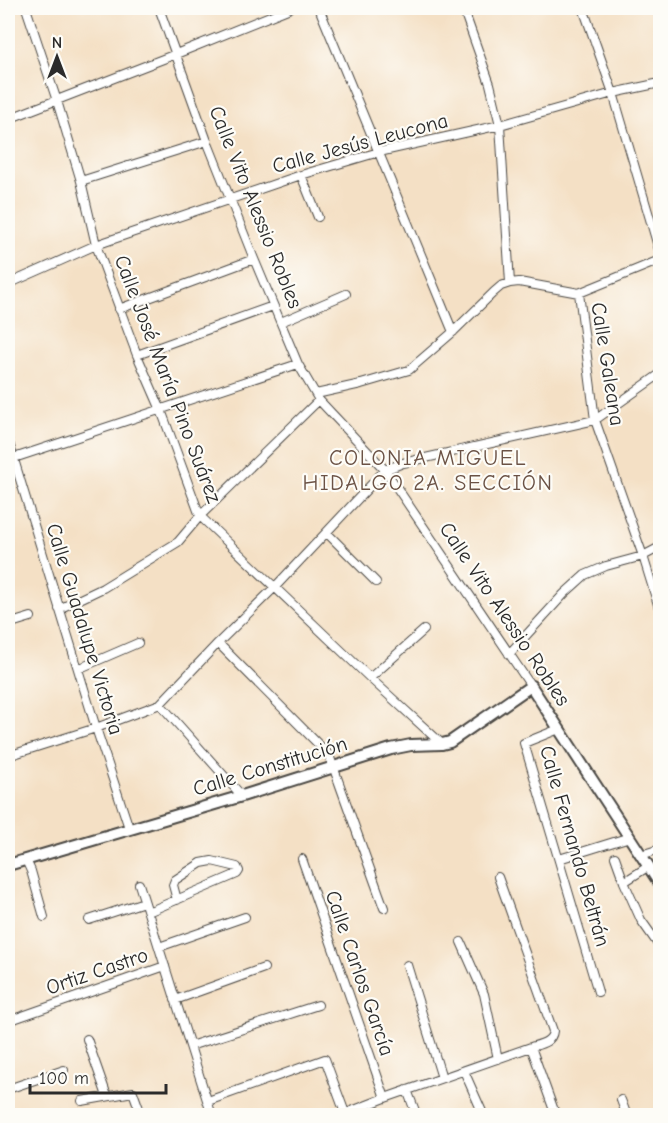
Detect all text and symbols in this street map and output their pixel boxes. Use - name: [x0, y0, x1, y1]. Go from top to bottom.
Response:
- north arrow: [27, 27, 87, 87]
- text: N: [52, 34, 62, 52]
- street label: Calle Vito Alessio Robles: [204, 102, 308, 312]
- street label: Calle Jesús Leucona: [270, 108, 450, 178]
- street label: Calle José María Pino Suárez: [110, 252, 226, 506]
- street label: Calle Galeana: [586, 301, 630, 427]
- district label: COLONIA MIGUEL HIDALGO 2A. SECCIÓN: [302, 445, 554, 496]
- street label: Calle Vito Alessio Robles: [435, 518, 575, 710]
- street label: Calle Guadalupe Victoria: [41, 520, 129, 738]
- street label: Calle Constitución: [190, 731, 350, 801]
- street label: Calle Fernando Beltrán: [535, 743, 615, 949]
- street label: Calle Carlos García: [320, 887, 400, 1059]
- street label: Ortiz Castro: [43, 942, 151, 1000]
- scale bar: [30, 1057, 166, 1095]
- text: 100 m: [39, 1068, 89, 1089]

